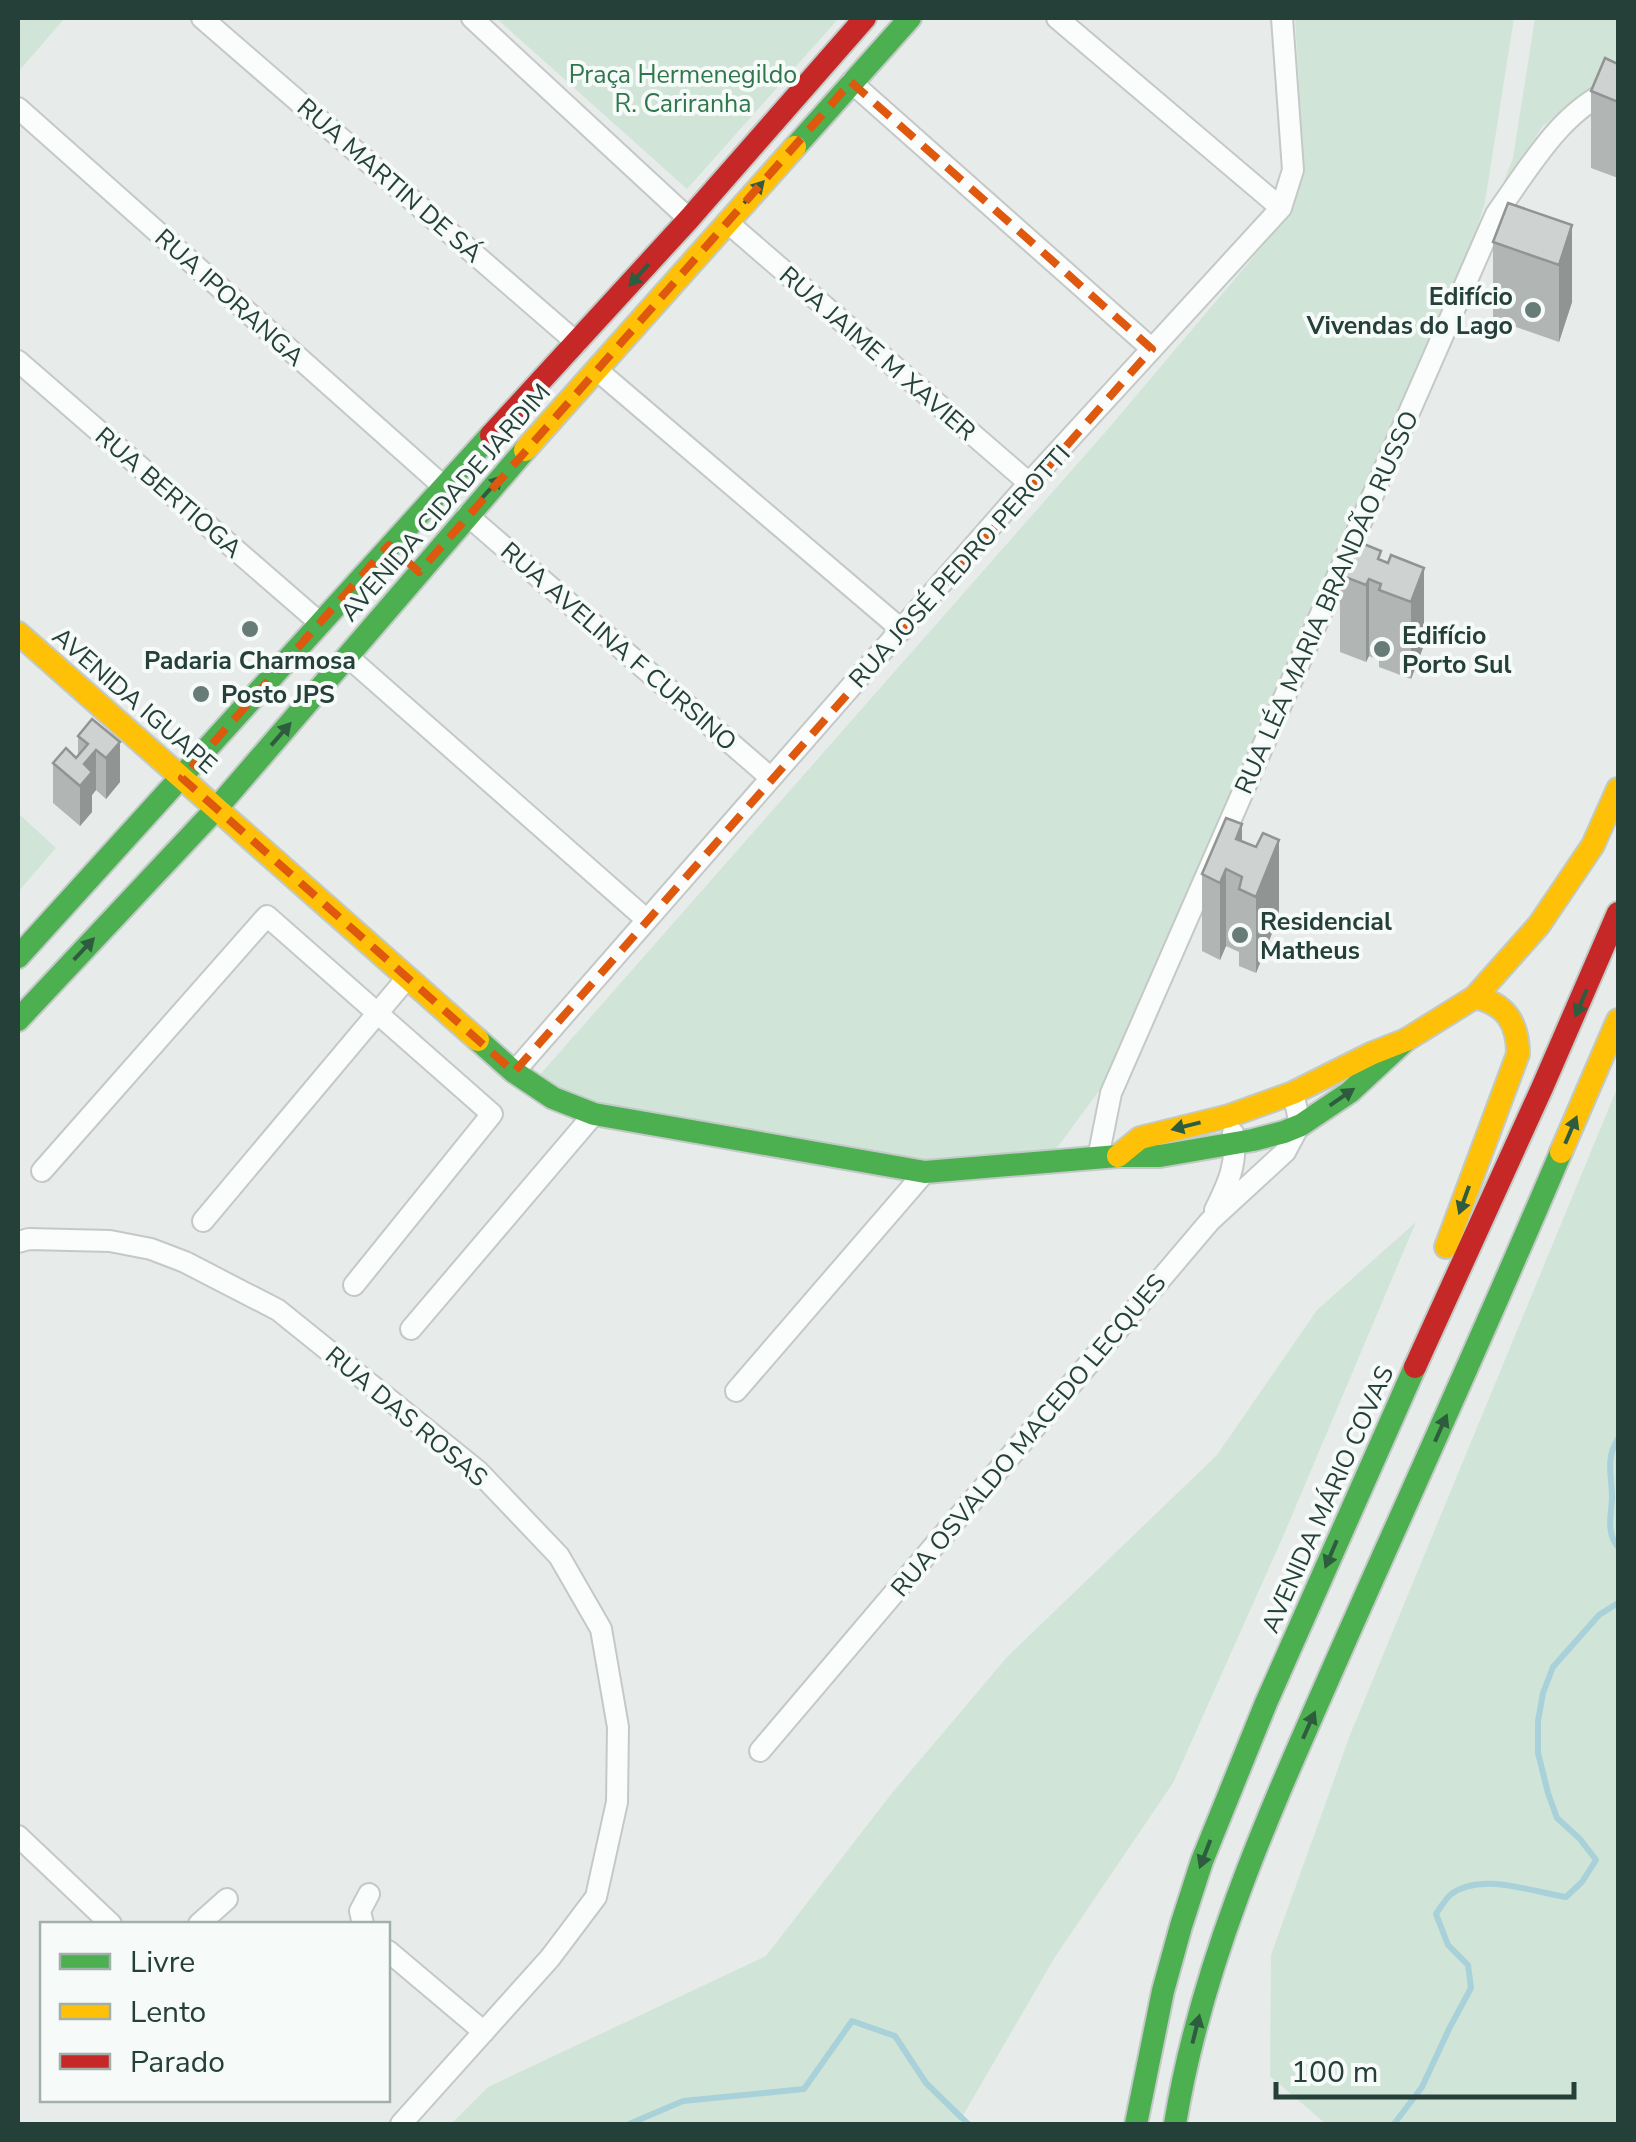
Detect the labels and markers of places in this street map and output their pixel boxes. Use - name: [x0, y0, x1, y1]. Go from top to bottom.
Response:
- place label: Edifício Vivendas do Lago: [1306, 280, 1513, 343]
- marker: Edifício Vivendas do Lago: [1522, 299, 1544, 321]
- marker: Padaria Charmosa: [239, 618, 261, 640]
- place label: Edifício Porto Sul: [1402, 619, 1511, 682]
- marker: Edifício Porto Sul: [1371, 638, 1393, 660]
- place label: Padaria Charmosa: [144, 644, 356, 678]
- place label: Posto JPS: [221, 678, 335, 712]
- marker: Posto JPS: [190, 683, 212, 705]
- place label: Residencial Matheus: [1260, 905, 1392, 968]
- marker: Residencial Matheus: [1229, 924, 1251, 946]

